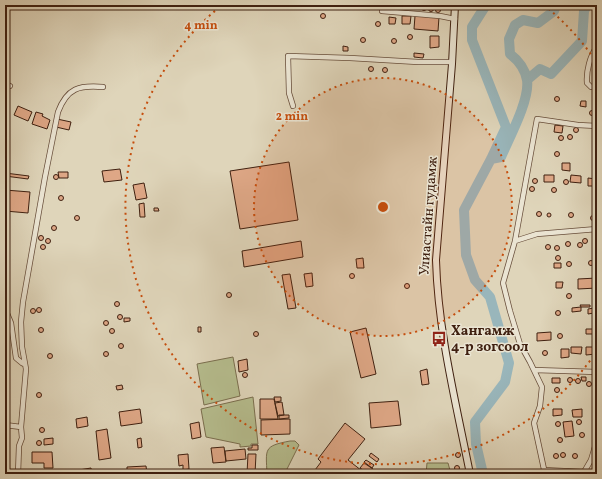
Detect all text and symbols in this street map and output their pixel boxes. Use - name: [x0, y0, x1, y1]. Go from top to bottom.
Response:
- text: 4 min: [184, 18, 218, 34]
- text: 2 min: [276, 109, 308, 125]
- street label: Улиастайн гудамж: [415, 156, 443, 276]
- centre of rings: [376, 200, 390, 214]
- place label: Хангамж 4-р зогсоол: [451, 322, 529, 357]
- bus stop icon: Хангамж 4-р зогсоол: [430, 330, 448, 348]

